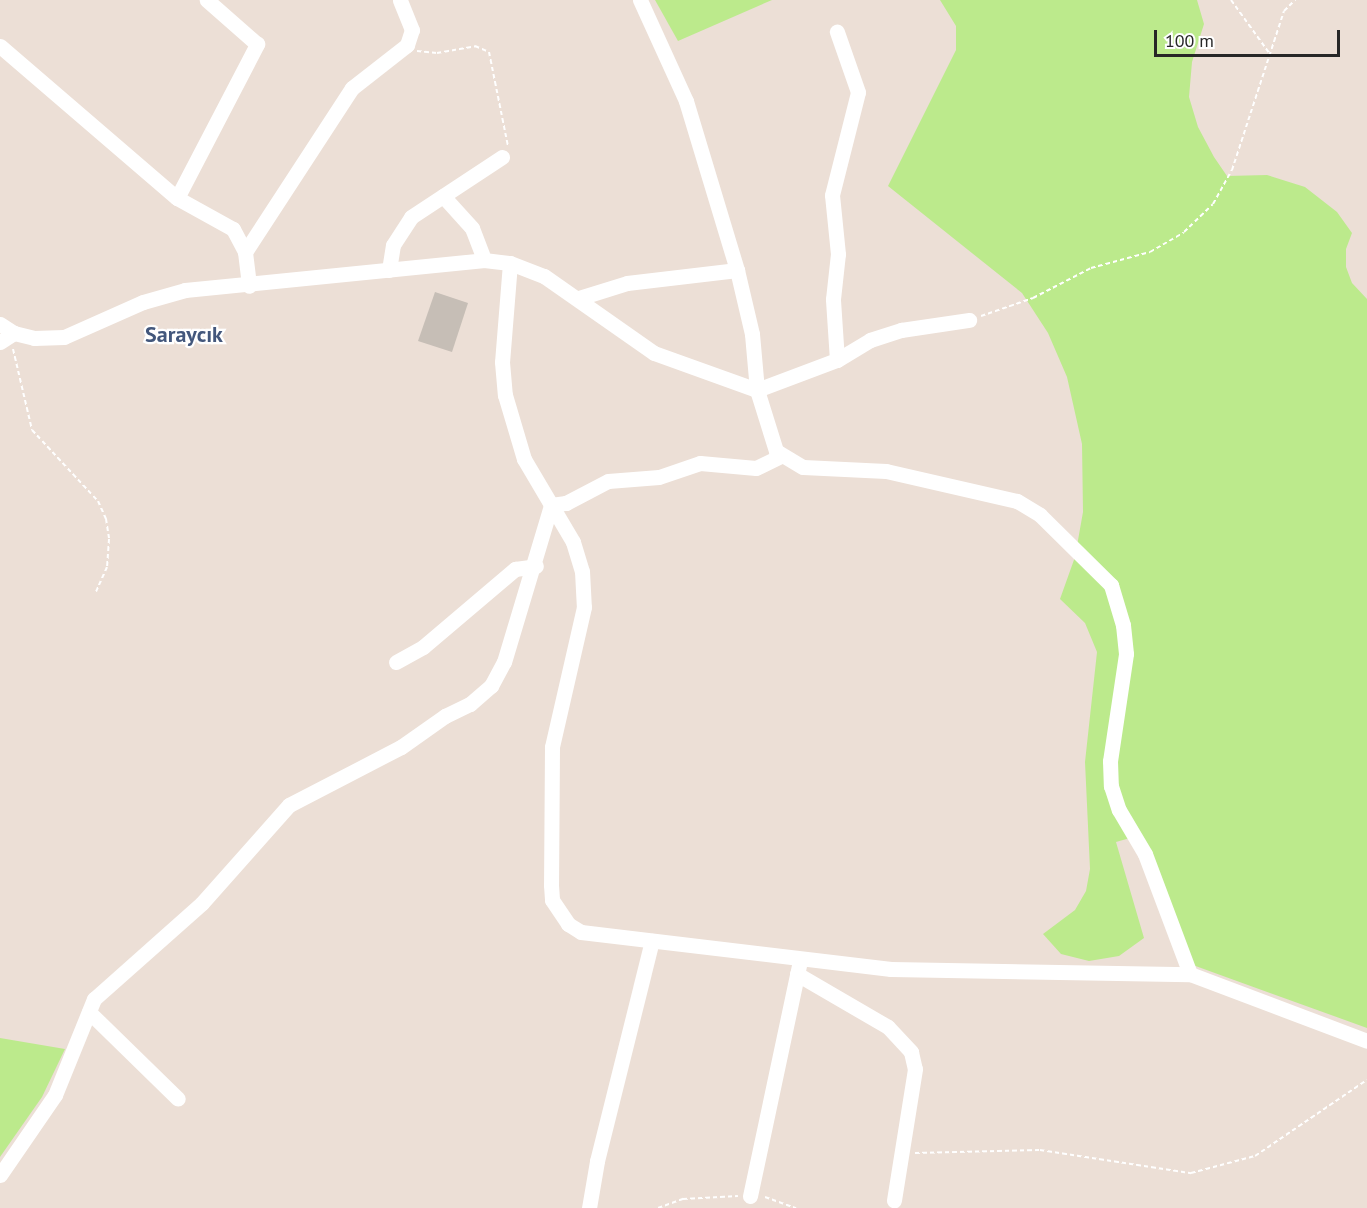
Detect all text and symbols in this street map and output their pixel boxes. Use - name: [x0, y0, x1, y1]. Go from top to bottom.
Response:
- scale bar: [1157, 18, 1343, 56]
- text: 100 m: [1165, 29, 1214, 52]
- district label: Saraycık: [145, 322, 223, 348]

